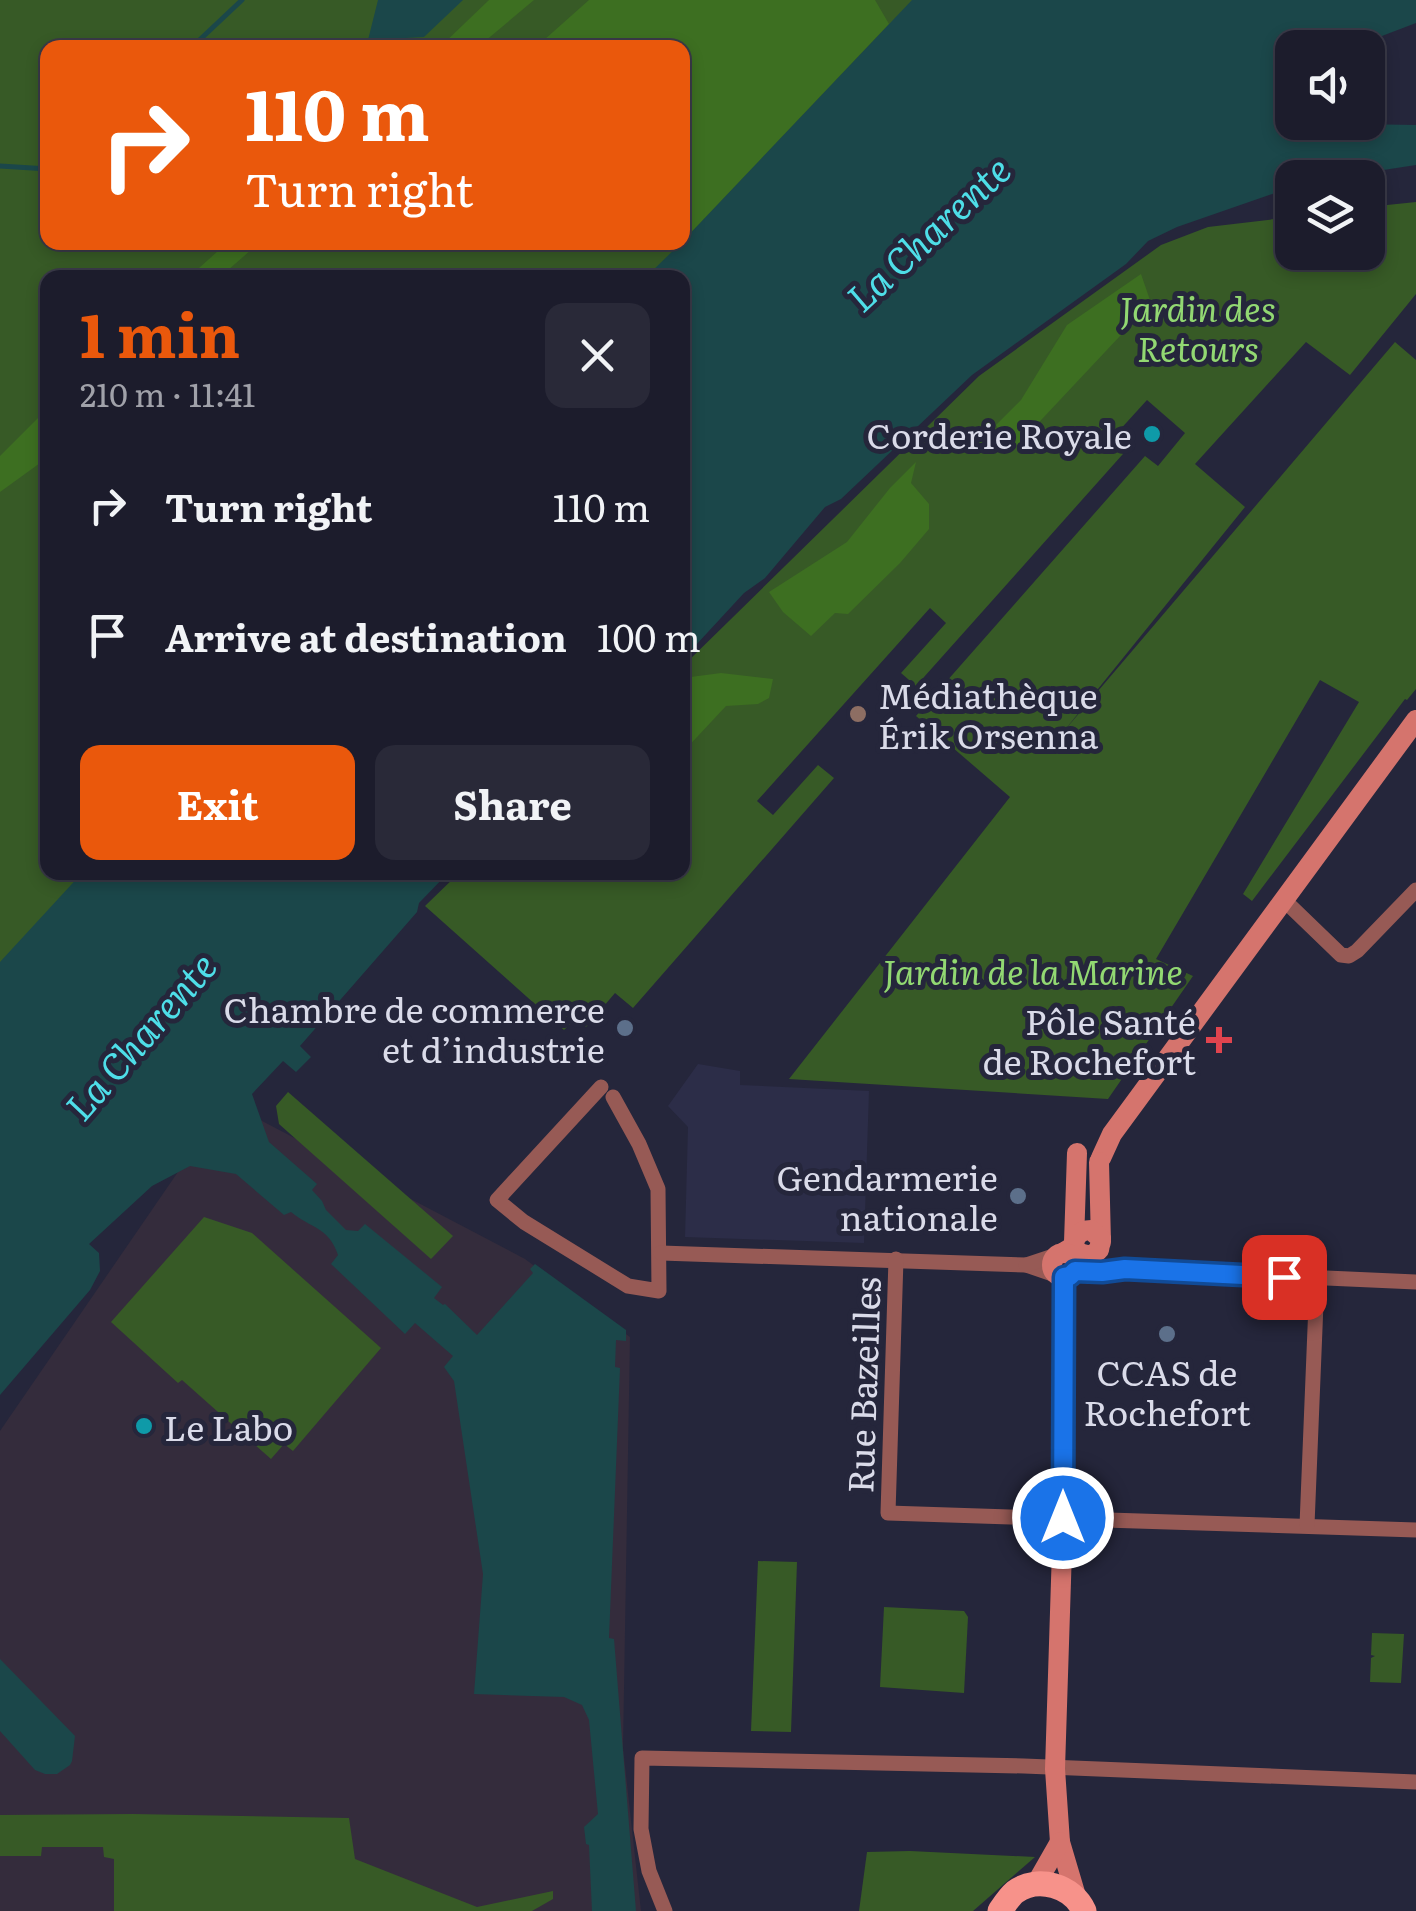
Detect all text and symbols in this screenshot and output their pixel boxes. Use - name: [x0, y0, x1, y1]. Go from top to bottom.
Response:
- map controls: [1275, 30, 1385, 270]
- button: sound: [1275, 30, 1385, 140]
- text: 110 m: [245, 59, 430, 163]
- icon: right: [80, 80, 210, 210]
- water label: La Charente: [832, 141, 1022, 323]
- text: Turn right: [245, 154, 473, 221]
- button: layers: [1275, 160, 1385, 270]
- park label: Jardin des Retours: [1120, 281, 1276, 373]
- text: 1 min: [80, 287, 240, 376]
- button: close: [545, 303, 650, 408]
- text: 210 m · 11:41: [80, 369, 255, 417]
- place label: Corderie Royale: [867, 408, 1132, 460]
- marker: Corderie Royale: [1141, 423, 1163, 445]
- text: Turn right: [165, 477, 372, 534]
- text: 110 m: [553, 477, 650, 534]
- icon: right: [80, 478, 135, 533]
- text: Arrive at destination: [165, 607, 567, 664]
- text: 100 m: [597, 607, 701, 664]
- icon: arrive: [80, 608, 135, 663]
- place label: Médiathèque Érik Orsenna: [878, 668, 1099, 760]
- marker: Médiathèque Érik Orsenna: [847, 703, 869, 725]
- button: Exit: [80, 745, 355, 860]
- button: Share: [375, 745, 650, 860]
- water label: La Charente: [50, 938, 228, 1132]
- park label: Jardin de la Marine: [883, 944, 1183, 996]
- place label: Chambre de commerce et d’industrie: [224, 982, 605, 1074]
- place label: Pôle Santé de Rochefort: [983, 994, 1196, 1086]
- marker: Chambre de commerce et d’industrie: [614, 1017, 636, 1039]
- marker: Pôle Santé de Rochefort: [1206, 1027, 1232, 1053]
- place label: Gendarmerie nationale: [777, 1150, 998, 1242]
- marker: Gendarmerie nationale: [1007, 1185, 1029, 1207]
- pin: [1242, 1235, 1327, 1320]
- icon: arrive: [1257, 1250, 1312, 1305]
- street label: Rue Bazeilles: [832, 1276, 892, 1494]
- marker: CCAS de Rochefort: [1156, 1323, 1178, 1345]
- place label: CCAS de Rochefort: [1083, 1345, 1251, 1437]
- place label: Le Labo: [164, 1400, 293, 1452]
- marker: Le Labo: [133, 1415, 155, 1437]
- position arrow: [1011, 1466, 1115, 1570]

